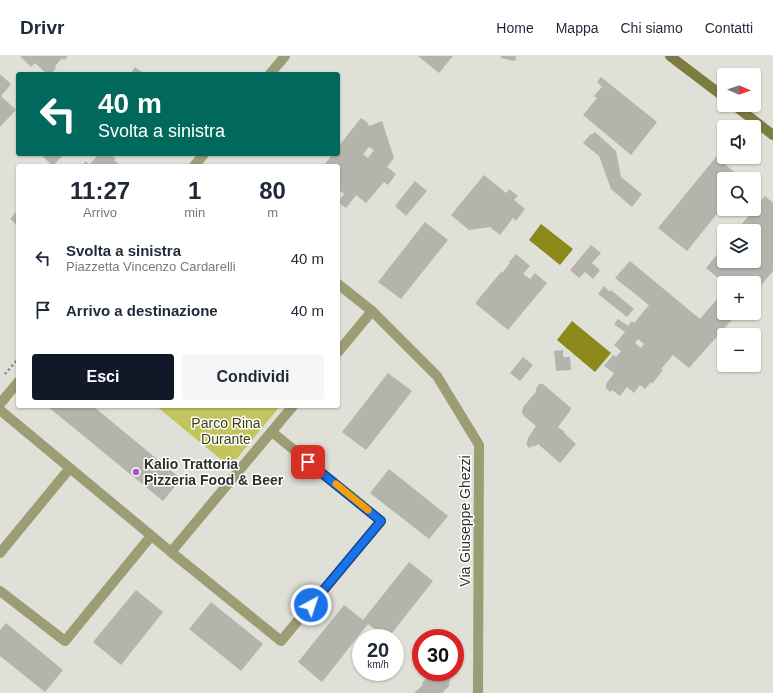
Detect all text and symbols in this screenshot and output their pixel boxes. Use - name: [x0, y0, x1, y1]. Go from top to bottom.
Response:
- text: Drivr: [20, 17, 64, 38]
- text: Home: [496, 20, 534, 36]
- text: Mappa: [556, 20, 599, 36]
- text: Chi siamo: [621, 20, 683, 36]
- text: Contatti: [705, 20, 753, 36]
- north arrow: [717, 68, 761, 112]
- map controls: [717, 68, 761, 372]
- icon: left: [32, 88, 84, 140]
- text: 40 m: [98, 88, 162, 119]
- button: sound: [717, 120, 761, 164]
- text: Svolta a sinistra: [98, 121, 225, 141]
- button: search: [717, 172, 761, 216]
- text: 11:27: [70, 177, 130, 204]
- text: 1: [188, 177, 201, 204]
- text: 80: [259, 177, 286, 204]
- text: Arrivo: [83, 205, 117, 220]
- text: min: [184, 205, 205, 220]
- text: m: [267, 205, 278, 220]
- button: layers: [717, 224, 761, 268]
- text: Svolta a sinistra: [66, 242, 181, 259]
- icon: left: [32, 247, 54, 269]
- text: 40 m: [291, 250, 324, 267]
- text: Piazzetta Vincenzo Cardarelli: [66, 259, 236, 274]
- button: +: [717, 276, 761, 320]
- icon: arrive: [32, 299, 54, 321]
- text: Arrivo a destinazione: [66, 302, 218, 319]
- text: 40 m: [291, 302, 324, 319]
- button: −: [717, 328, 761, 372]
- button: Esci: [32, 354, 174, 400]
- button: Condividi: [182, 354, 324, 400]
- park label: Parco Rina Durante: [191, 415, 261, 447]
- pin: [291, 445, 325, 479]
- icon: arrive: [297, 451, 319, 473]
- street label: Via Giuseppe Ghezzi: [457, 455, 473, 587]
- place label: Kalio Trattoria Pizzeria Food & Beer: [144, 456, 284, 488]
- marker: Kalio Trattoria Pizzeria Food & Beer: [131, 467, 141, 477]
- position arrow: [290, 584, 332, 626]
- speed limit sign: 30: [412, 629, 464, 681]
- text: 20: [367, 639, 389, 661]
- text: km/h: [367, 659, 389, 670]

